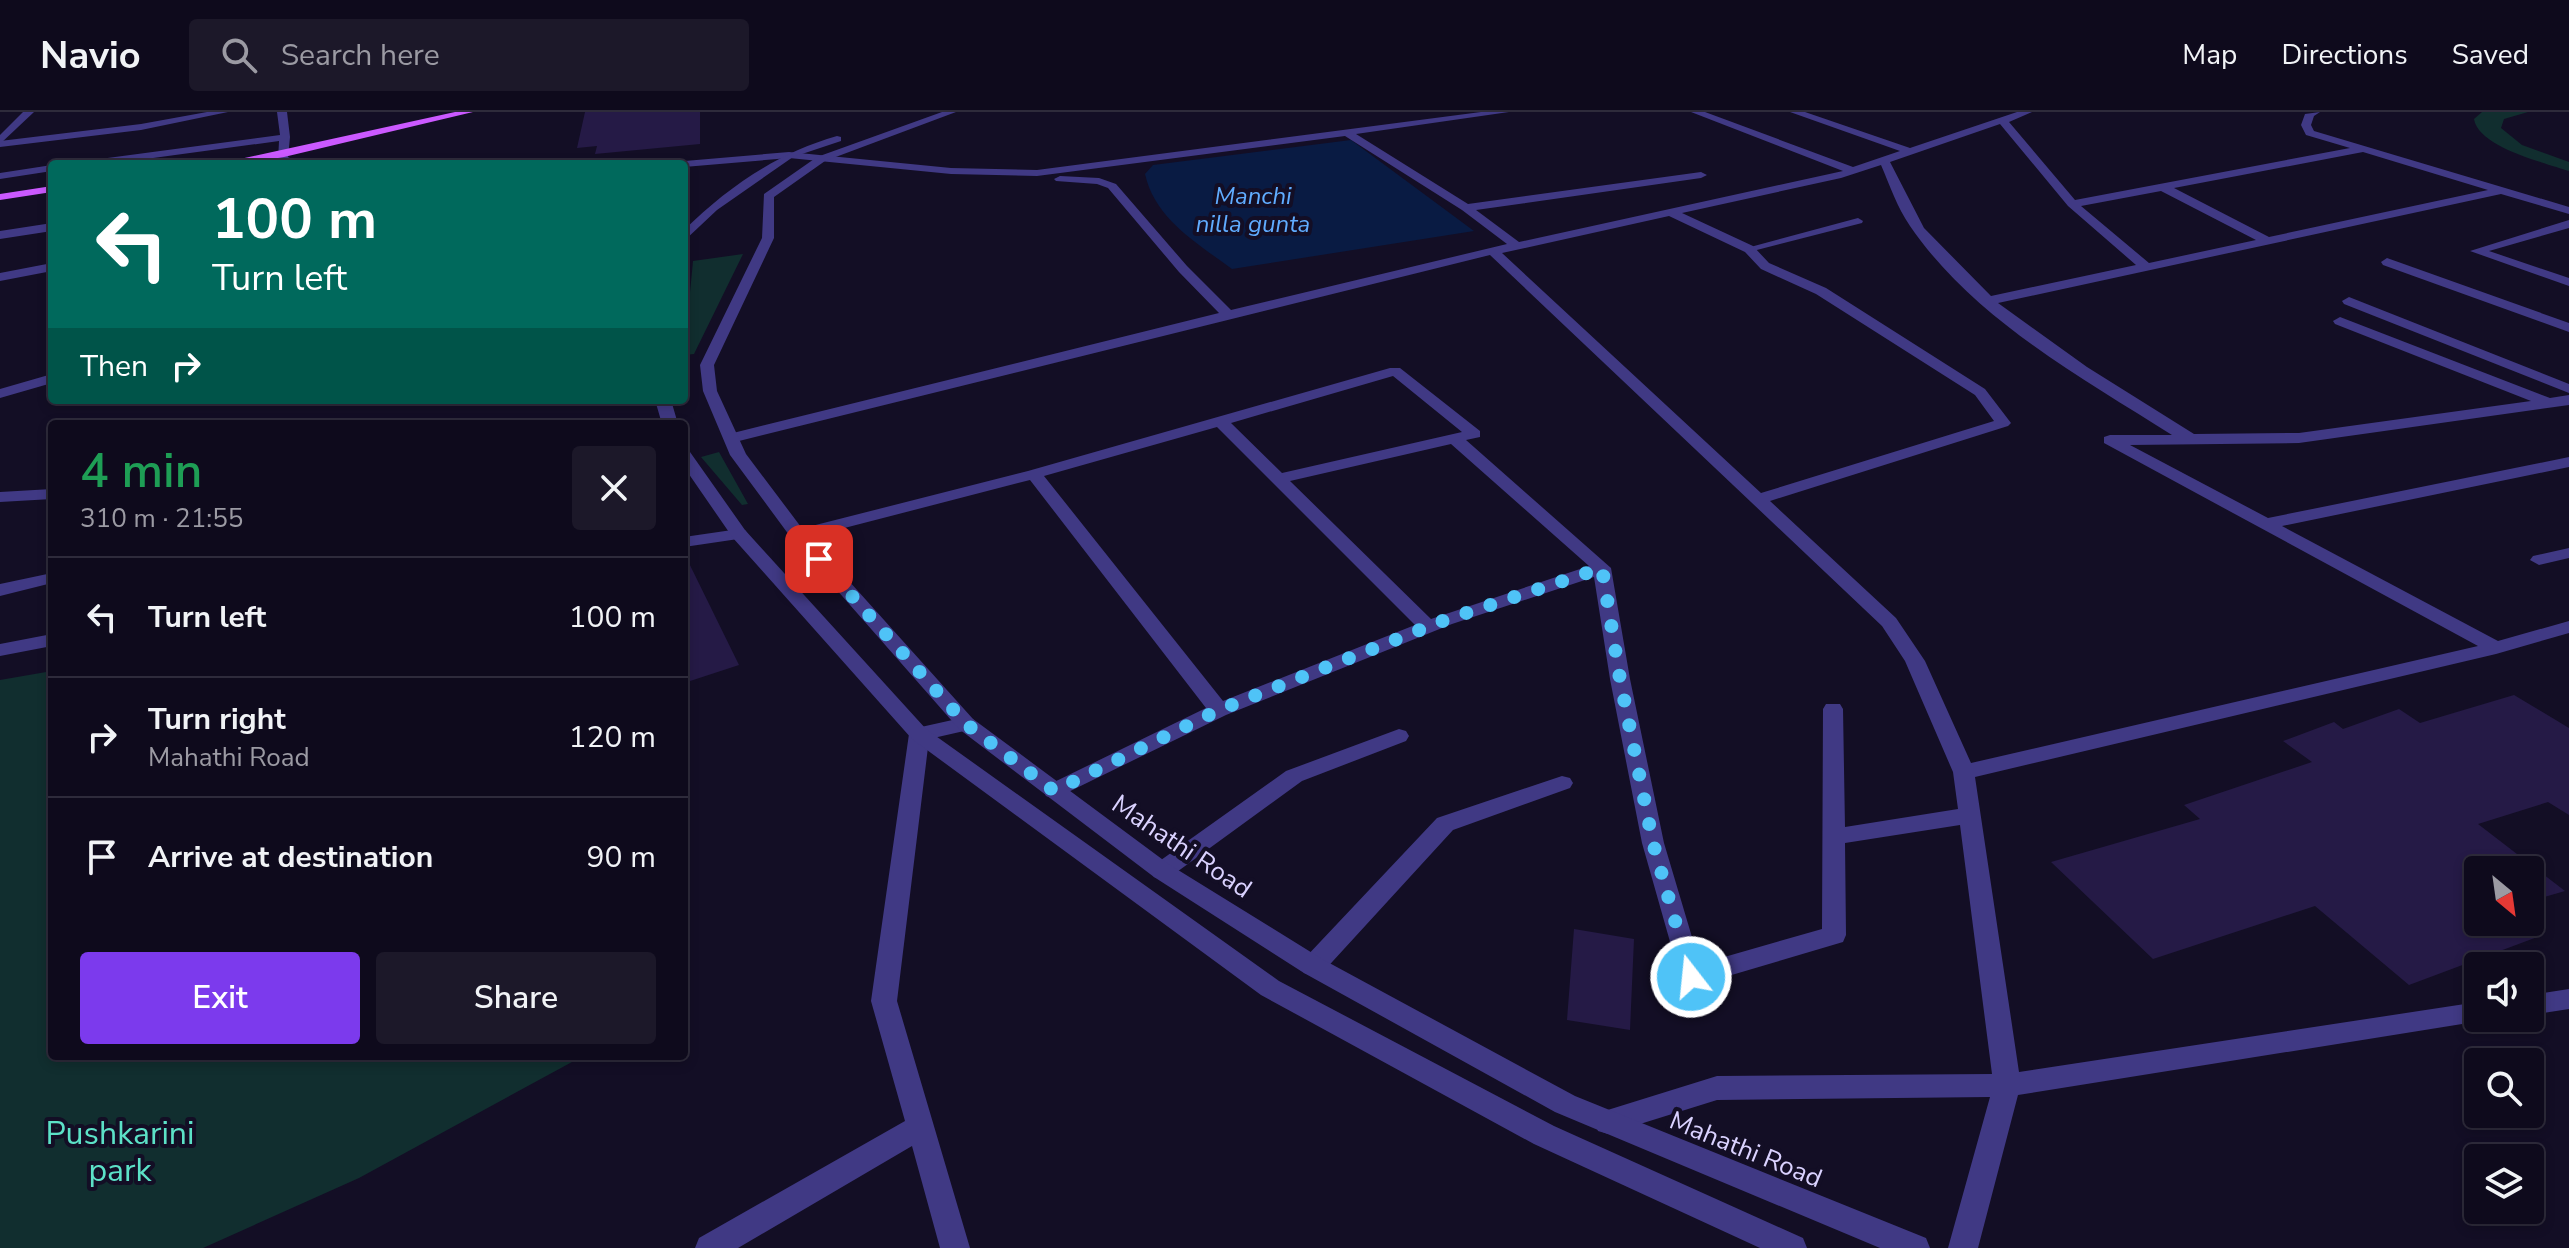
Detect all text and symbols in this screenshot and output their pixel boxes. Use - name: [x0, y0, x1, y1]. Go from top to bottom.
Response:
- search box: [189, 19, 749, 91]
- text: Navio: [40, 30, 141, 81]
- icon: search: [217, 33, 261, 77]
- text: Search here: [281, 35, 440, 76]
- text: Map: [2182, 36, 2237, 74]
- text: Directions: [2281, 36, 2408, 74]
- text: Saved: [2452, 36, 2529, 74]
- water label: Manchi nilla gunta: [1196, 180, 1310, 240]
- text: 100 m: [212, 181, 377, 258]
- icon: left: [80, 192, 184, 296]
- text: Turn left: [212, 254, 347, 303]
- icon: right: [164, 344, 208, 388]
- text: Then: [80, 346, 148, 387]
- text: 4 min: [80, 438, 202, 504]
- button: close: [572, 446, 656, 530]
- text: 310 m · 21:55: [80, 501, 243, 536]
- pin: [785, 525, 853, 593]
- icon: arrive: [797, 537, 841, 581]
- icon: left: [80, 595, 124, 639]
- text: Turn left: [148, 597, 266, 638]
- text: 100 m: [569, 597, 656, 638]
- text: Turn right: [148, 699, 286, 740]
- icon: right: [80, 715, 124, 759]
- text: 120 m: [569, 717, 656, 758]
- text: Mahathi Road: [148, 740, 310, 775]
- street label: Mahathi Road: [1105, 787, 1259, 906]
- icon: arrive: [80, 835, 124, 879]
- text: Arrive at destination: [148, 837, 433, 878]
- text: 90 m: [587, 837, 656, 878]
- north arrow: [2464, 856, 2544, 936]
- map controls: [2464, 856, 2544, 1224]
- position arrow: [1649, 935, 1733, 1019]
- button: Exit: [80, 952, 360, 1044]
- button: Share: [376, 952, 656, 1044]
- button: sound: [2464, 952, 2544, 1032]
- button: search: [2464, 1048, 2544, 1128]
- street label: Mahathi Road: [1664, 1103, 1827, 1196]
- park label: Pushkarini park: [46, 1112, 194, 1192]
- button: layers: [2464, 1144, 2544, 1224]

